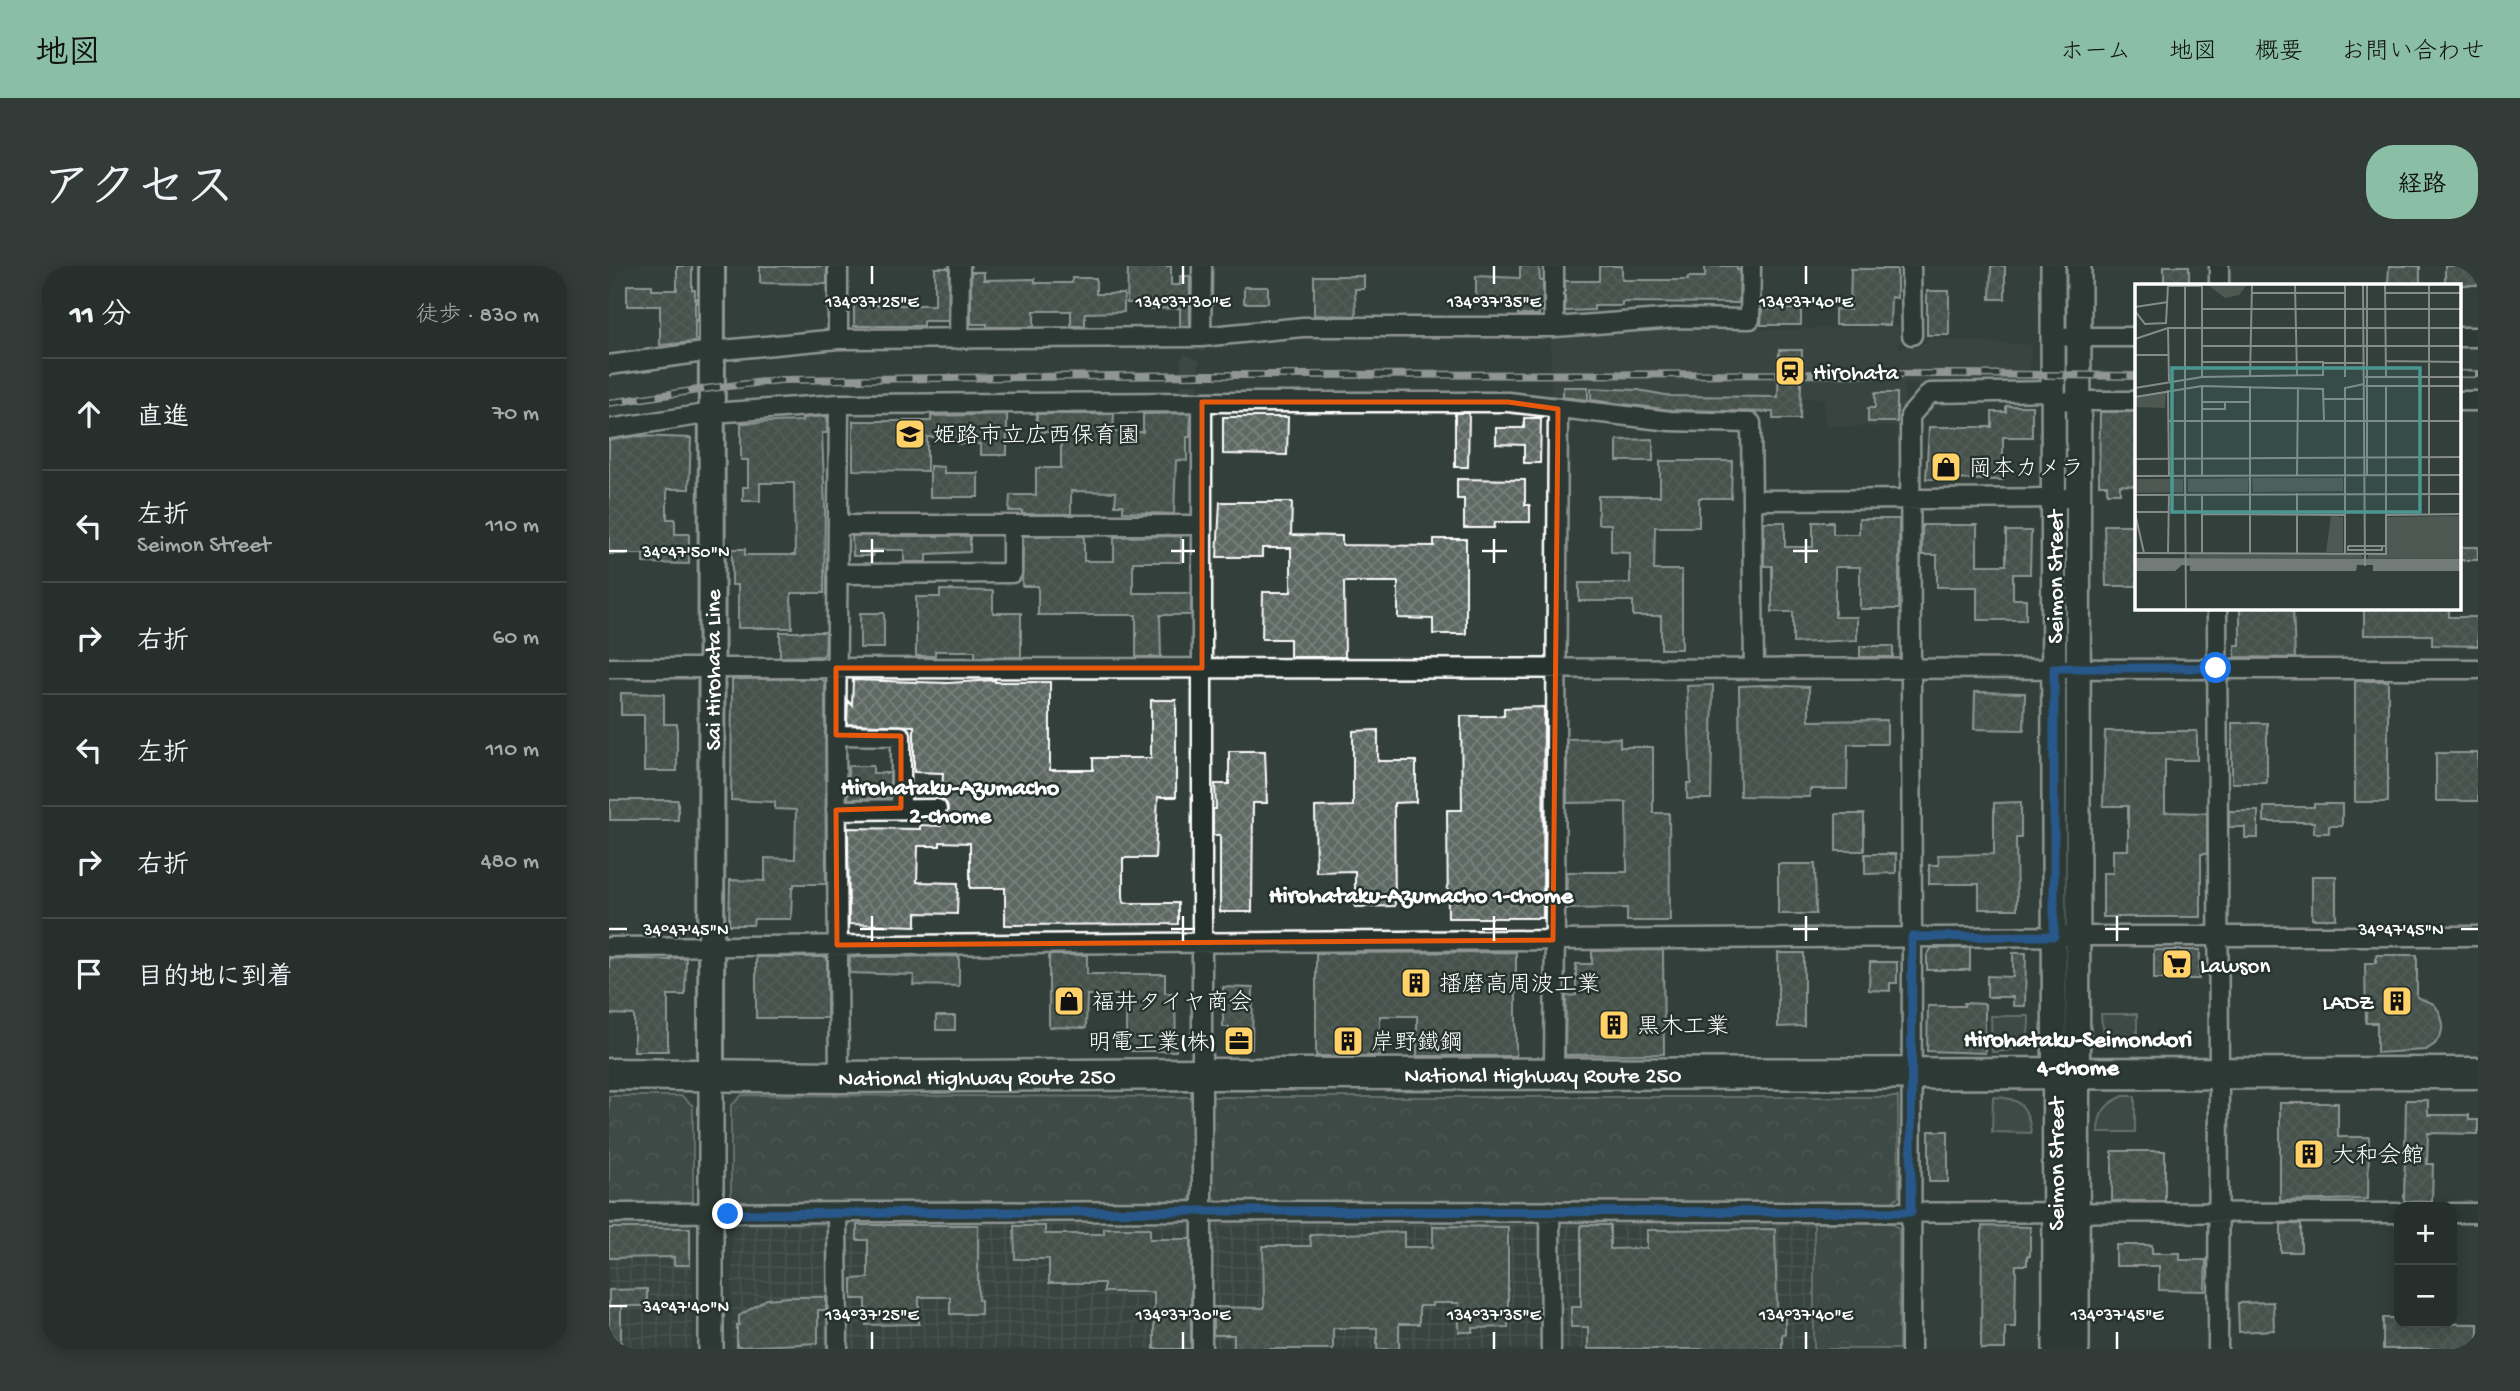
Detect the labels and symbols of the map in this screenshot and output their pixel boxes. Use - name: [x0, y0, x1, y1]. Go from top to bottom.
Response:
- inset map: [2135, 284, 2461, 609]
- text: 134°37'25"E: [824, 293, 920, 314]
- text: 134°37'30"E: [1135, 293, 1231, 314]
- text: 134°37'35"E: [1446, 293, 1542, 314]
- text: 134°37'40"E: [1758, 293, 1854, 314]
- station icon: Hirohata: [1773, 354, 1807, 388]
- place label: Hirohata: [1813, 361, 1900, 388]
- school or university icon: 姫路市立広西保育園: [893, 417, 927, 451]
- place label: 姫路市立広西保育園: [933, 423, 1140, 451]
- shop icon: 岡本カメラ: [1929, 450, 1963, 484]
- place label: 岡本カメラ: [1969, 456, 2084, 484]
- street label: Seimon Street: [2044, 509, 2071, 644]
- text: 34°47'50"N: [641, 543, 730, 564]
- street label: Sai Hirohata Line: [701, 588, 729, 751]
- route start: [2200, 652, 2231, 683]
- district label: Hirohataku-Azumacho 2-chome: [841, 775, 1060, 832]
- district label: Hirohataku-Azumacho 1-chome: [1269, 883, 1575, 912]
- text: 34°47'45"N: [642, 921, 729, 942]
- text: 34°47'45"N: [2357, 921, 2444, 942]
- supermarket icon: Lawson: [2160, 947, 2194, 981]
- place label: Lawson: [2200, 954, 2270, 981]
- building icon: 播磨高周波工業: [1399, 966, 1433, 1000]
- place label: 播磨高周波工業: [1439, 972, 1600, 1000]
- shop icon: 福井タイヤ商会: [1052, 984, 1086, 1018]
- building icon: LADZ: [2380, 984, 2414, 1018]
- place label: 福井タイヤ商会: [1092, 989, 1252, 1018]
- place label: LADZ: [2322, 991, 2375, 1018]
- building icon: 黒木工業: [1597, 1008, 1631, 1042]
- place label: 黒木工業: [1637, 1014, 1729, 1042]
- office icon: 明電工業(株): [1222, 1024, 1256, 1058]
- building icon: 岸野鐵鋼: [1331, 1024, 1365, 1058]
- district label: Hirohataku-Seimondori 4-chome: [1964, 1027, 2192, 1084]
- place label: 明電工業(株): [1088, 1030, 1216, 1058]
- place label: 岸野鐵鋼: [1371, 1030, 1463, 1058]
- street label: National Highway Route 250: [1404, 1064, 1682, 1091]
- street label: National Highway Route 250: [838, 1065, 1116, 1094]
- street label: Seimon Street: [2045, 1096, 2072, 1231]
- building icon: 大和会館: [2292, 1137, 2326, 1171]
- place label: 大和会館: [2332, 1142, 2424, 1171]
- route end: [712, 1198, 743, 1229]
- text: 34°47'40"N: [642, 1298, 729, 1319]
- text: 134°37'25"E: [824, 1306, 920, 1327]
- text: 134°37'30"E: [1135, 1306, 1231, 1327]
- text: 134°37'35"E: [1446, 1306, 1542, 1327]
- text: 134°37'40"E: [1758, 1306, 1854, 1327]
- text: 134°37'45"E: [2069, 1306, 2164, 1327]

